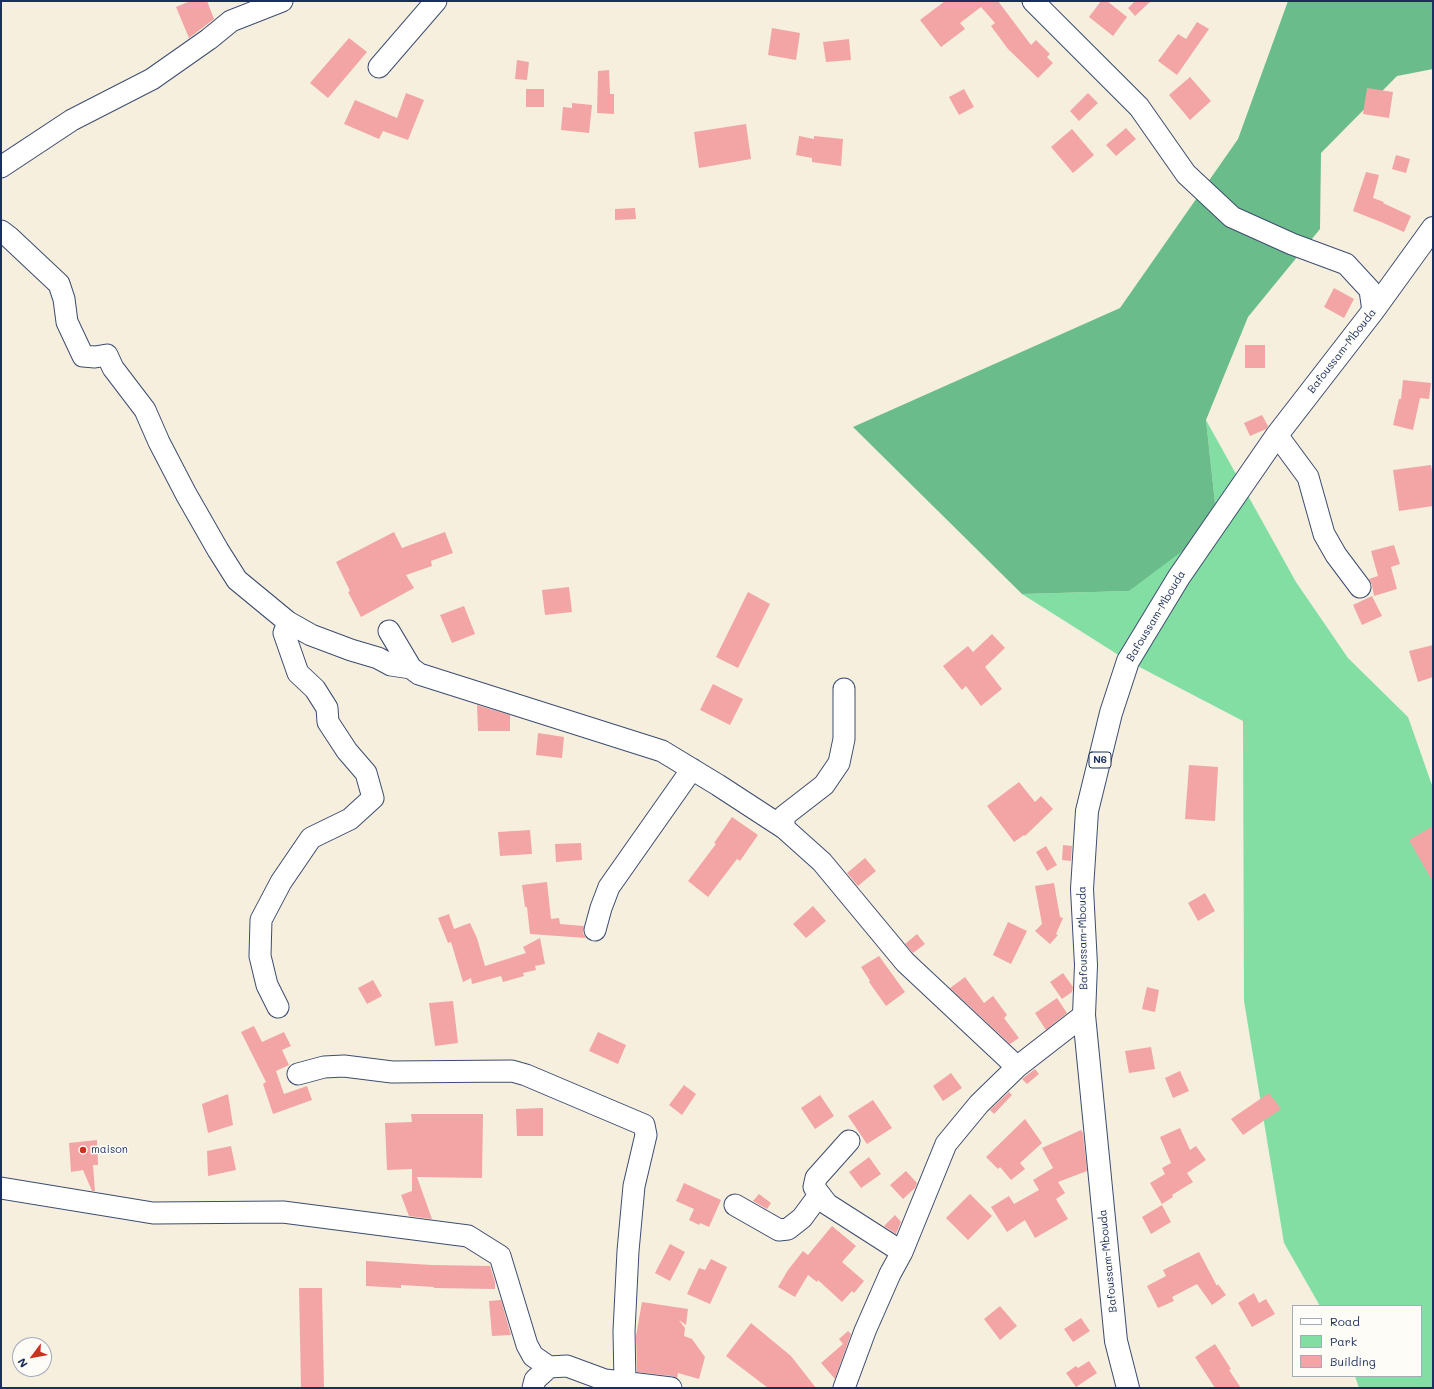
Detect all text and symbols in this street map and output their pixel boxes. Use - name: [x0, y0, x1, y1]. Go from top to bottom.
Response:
- street label: Bafoussam-Mbouda: [1305, 306, 1379, 396]
- street label: Bafoussam-Mbouda: [1124, 568, 1188, 664]
- road number: N6: [1089, 752, 1111, 768]
- street label: Bafoussam-Mbouda: [1075, 886, 1091, 990]
- place label: maison: [91, 1143, 128, 1157]
- marker: maison: [78, 1145, 88, 1155]
- street label: Bafoussam-Mbouda: [1096, 1209, 1120, 1313]
- legend: [1292, 1305, 1422, 1377]
- text: Road: [1330, 1313, 1360, 1329]
- text: Park: [1330, 1333, 1357, 1349]
- north arrow: [12, 1337, 52, 1377]
- text: Building: [1330, 1353, 1376, 1369]
- text: N: [14, 1356, 31, 1371]

